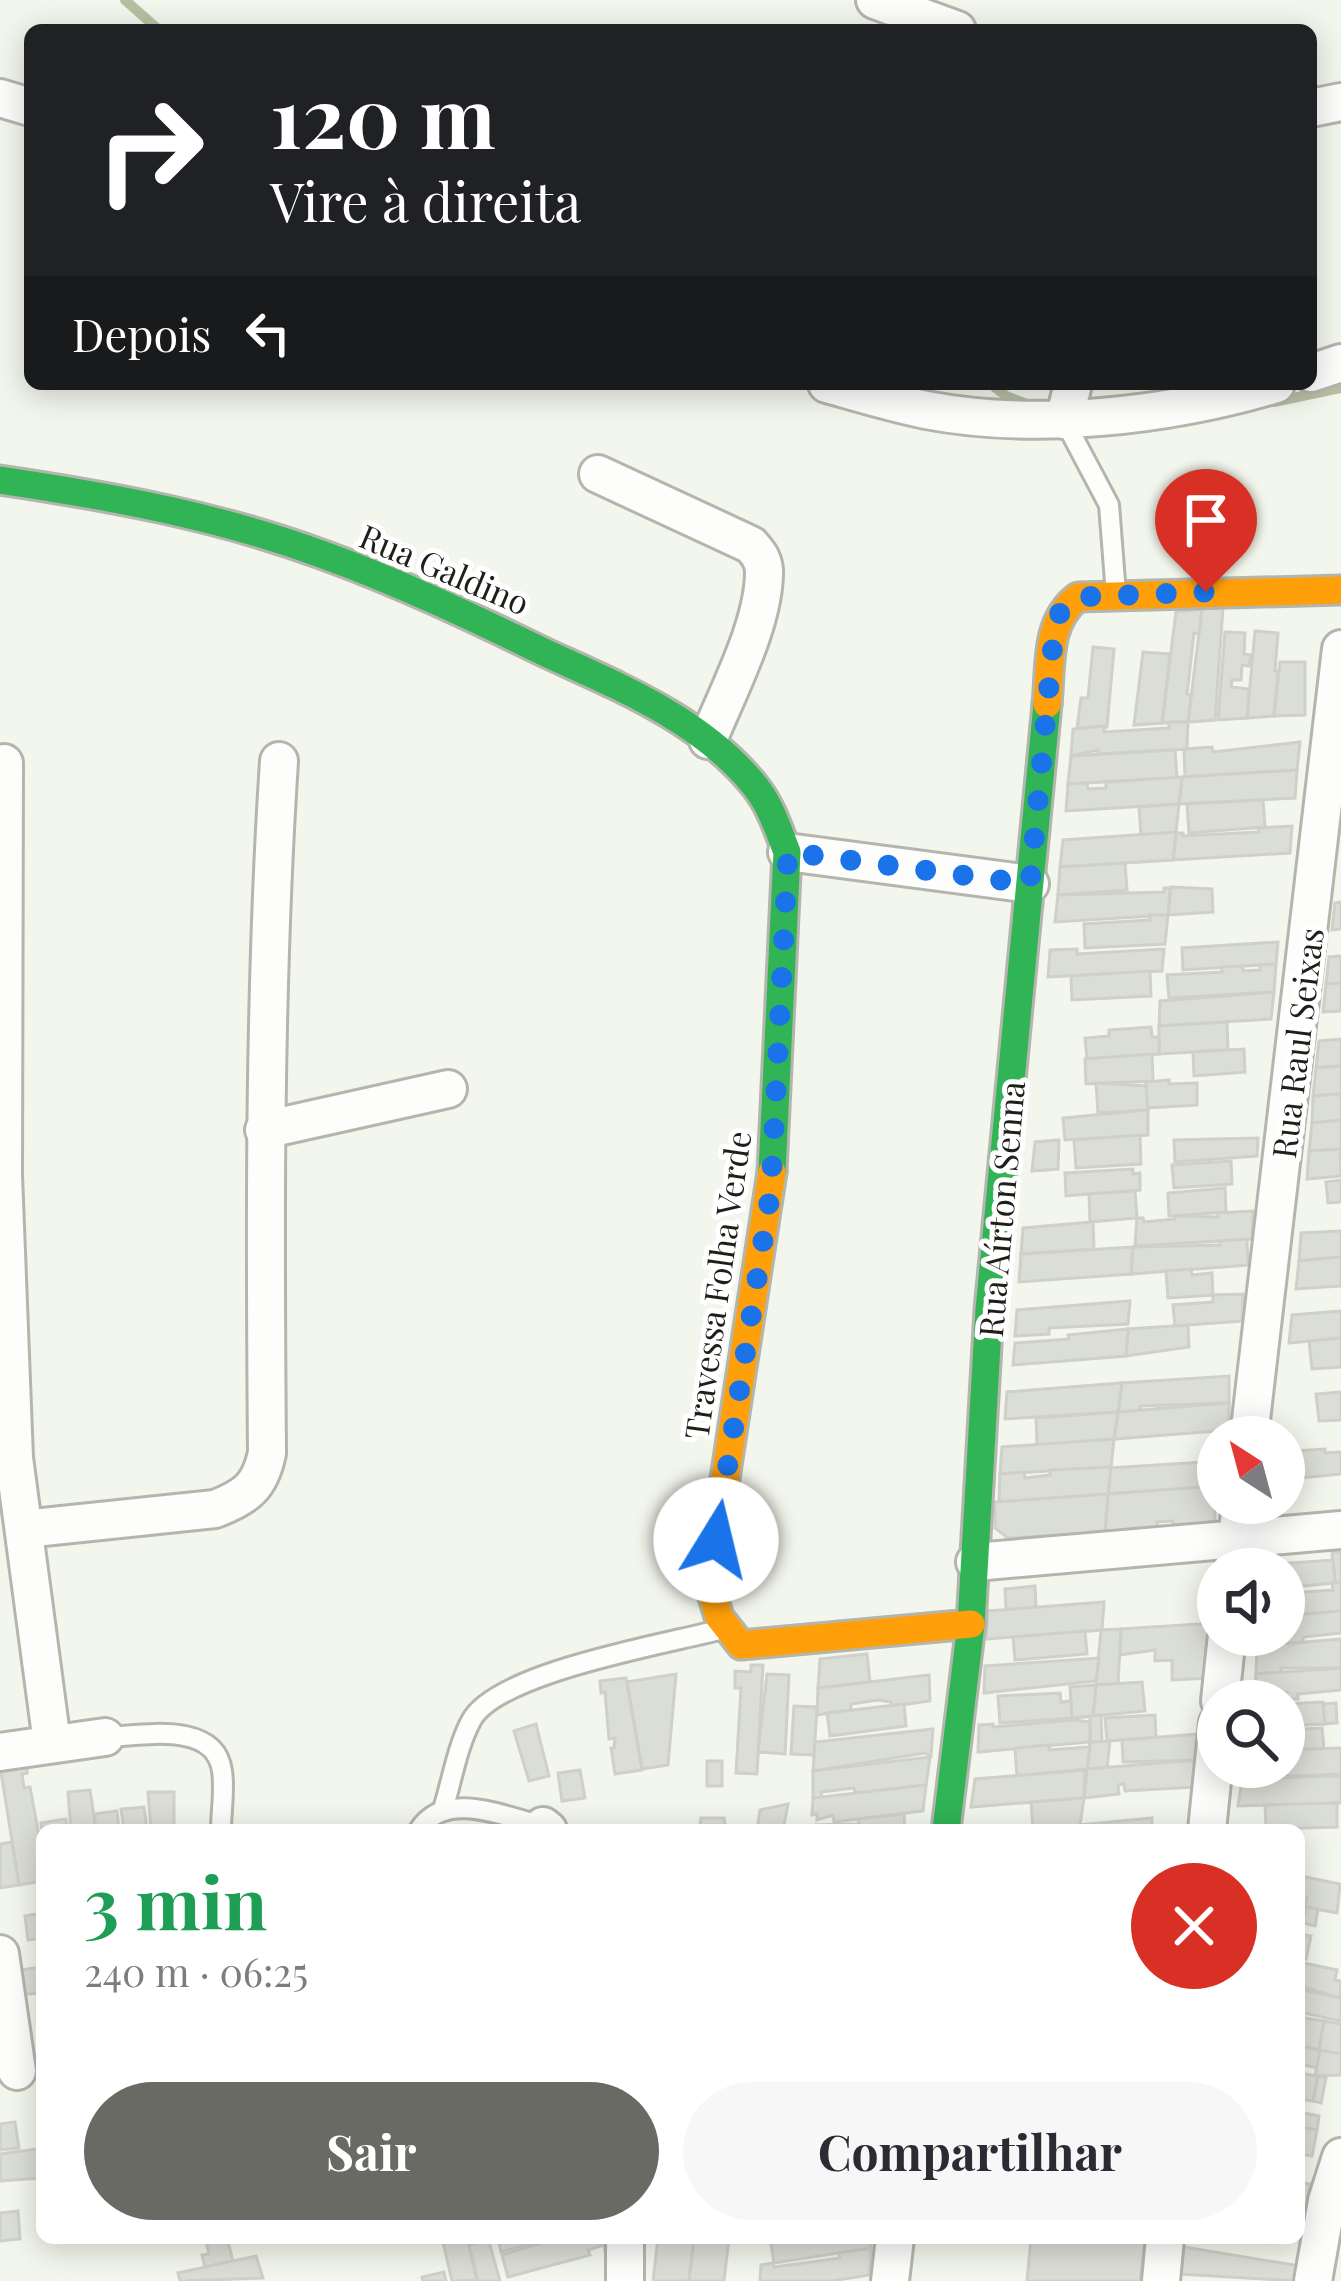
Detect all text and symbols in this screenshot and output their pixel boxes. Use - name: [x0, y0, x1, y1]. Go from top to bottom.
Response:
- text: 120 m: [270, 58, 496, 170]
- icon: right: [72, 72, 228, 228]
- text: Vire à direita: [270, 165, 581, 237]
- icon: left: [235, 300, 301, 366]
- text: Depois: [72, 303, 211, 363]
- pin: [1155, 469, 1257, 592]
- icon: arrive: [1173, 487, 1239, 553]
- street label: Rua Galdino: [354, 513, 536, 623]
- street label: Rua Raul Seixas: [1260, 925, 1332, 1161]
- street label: Rua Aírton Senna: [967, 1079, 1033, 1339]
- street label: Travessa Folha Verde: [673, 1128, 759, 1442]
- north arrow: [1197, 1416, 1305, 1524]
- map controls: [1197, 1416, 1305, 1788]
- position arrow: [653, 1477, 779, 1603]
- button: sound: [1197, 1548, 1305, 1656]
- button: search: [1197, 1680, 1305, 1788]
- text: 3 min: [84, 1852, 268, 1948]
- button: close: [1131, 1863, 1257, 1989]
- text: 240 m · 06:25: [84, 1945, 308, 1997]
- button: Sair: [84, 2082, 659, 2220]
- button: Compartilhar: [683, 2082, 1257, 2220]

